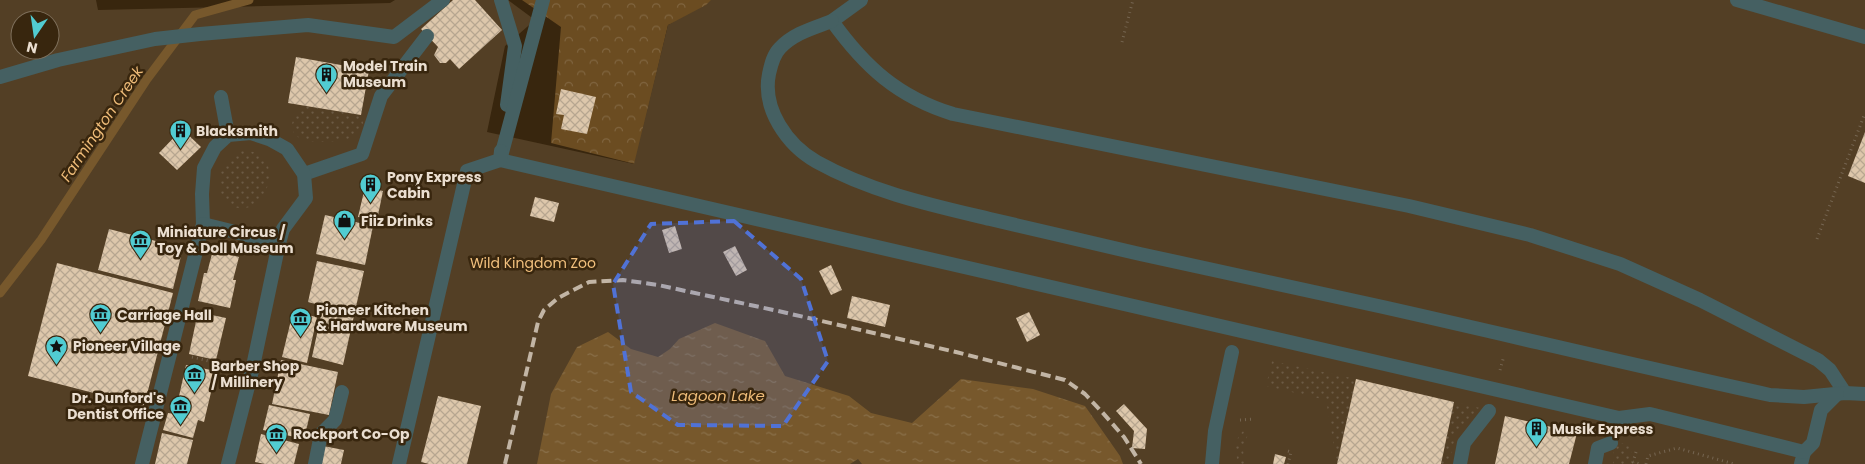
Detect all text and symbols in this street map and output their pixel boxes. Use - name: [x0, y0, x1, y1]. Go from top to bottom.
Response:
- north arrow: [10, 10, 60, 60]
- text: N: [25, 37, 39, 59]
- place label: Model Train Museum: [343, 56, 427, 92]
- water label: Farmington Creek: [55, 61, 149, 185]
- building icon: Model Train Museum: [315, 62, 339, 93]
- building icon: Blacksmith: [168, 119, 192, 150]
- place label: Blacksmith: [196, 121, 278, 141]
- place label: Pony Express Cabin: [387, 167, 482, 203]
- building icon: Pony Express Cabin: [359, 173, 383, 204]
- shop icon: Fiiz Drinks: [333, 209, 357, 240]
- place label: Fiiz Drinks: [361, 211, 433, 231]
- place label: Miniature Circus / Toy & Doll Museum: [157, 222, 294, 258]
- museum icon: Miniature Circus / Toy & Doll Museum: [129, 228, 153, 259]
- park label: Wild Kingdom Zoo: [470, 253, 596, 273]
- place label: Pioneer Kitchen & Hardware Museum: [316, 300, 468, 336]
- museum icon: Carriage Hall: [89, 303, 113, 334]
- place label: Carriage Hall: [117, 305, 212, 325]
- museum icon: Pioneer Kitchen & Hardware Museum: [288, 306, 312, 337]
- place icon: Pioneer Village: [45, 334, 69, 365]
- place label: Pioneer Village: [73, 336, 181, 356]
- place label: Barber Shop / Millinery: [211, 356, 300, 392]
- museum icon: Barber Shop / Millinery: [183, 362, 207, 393]
- water label: Lagoon Lake: [671, 385, 765, 406]
- place label: Dr. Dunford's Dentist Office: [67, 388, 164, 424]
- museum icon: Dr. Dunford's Dentist Office: [168, 394, 192, 425]
- building icon: Musik Express: [1524, 417, 1548, 448]
- place label: Musik Express: [1552, 419, 1654, 439]
- museum icon: Rockport Co-Op: [265, 422, 289, 453]
- place label: Rockport Co-Op: [293, 424, 410, 444]

